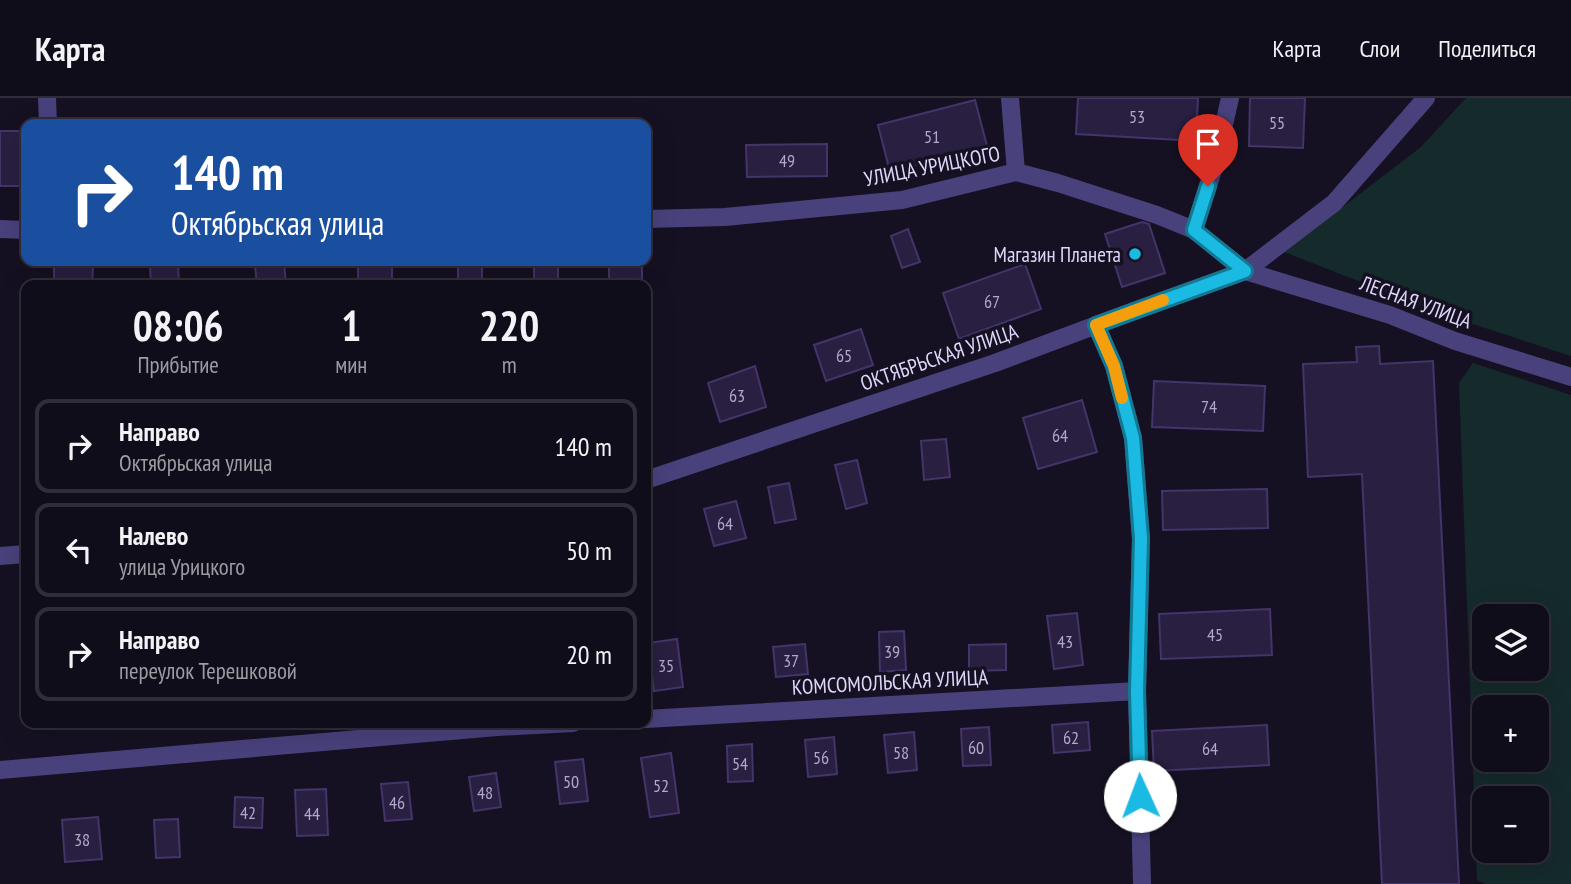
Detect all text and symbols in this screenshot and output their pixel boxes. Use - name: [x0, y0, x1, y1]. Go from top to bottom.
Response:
- text: Карта: [35, 27, 105, 70]
- text: Карта: [1273, 33, 1321, 64]
- text: Слои: [1359, 33, 1400, 64]
- text: Поделиться: [1438, 33, 1536, 64]
- house number: 53: [1129, 105, 1145, 128]
- house number: 55: [1269, 111, 1285, 134]
- pin: [1178, 114, 1238, 186]
- house number: 51: [924, 125, 940, 148]
- icon: arrive: [1189, 125, 1227, 163]
- text: 140 m: [171, 140, 284, 204]
- street label: УЛИЦА УРИЦКОГО: [862, 140, 1002, 192]
- icon: right: [56, 147, 147, 238]
- house number: 49: [779, 149, 795, 172]
- text: Октябрьская улица: [171, 202, 384, 244]
- place label: Магазин Планета: [994, 241, 1121, 268]
- marker: Магазин Планета: [1127, 246, 1143, 262]
- street label: ЛЕСНАЯ УЛИЦА: [1356, 269, 1476, 335]
- house number: 67: [984, 290, 1000, 313]
- text: 08:06: [133, 298, 224, 353]
- text: 1: [341, 298, 361, 353]
- text: 220: [479, 298, 539, 353]
- street label: ОКТЯБРЬСКАЯ УЛИЦА: [857, 317, 1021, 397]
- house number: 65: [836, 344, 852, 367]
- text: Прибытие: [137, 350, 219, 379]
- text: мин: [335, 350, 367, 379]
- text: m: [502, 350, 517, 379]
- house number: 63: [729, 384, 745, 407]
- house number: 74: [1201, 395, 1217, 418]
- text: Направо: [119, 415, 200, 448]
- house number: 64: [1052, 424, 1068, 447]
- icon: right: [60, 427, 98, 465]
- text: 140 m: [554, 430, 612, 463]
- text: Октябрьская улица: [119, 448, 272, 477]
- house number: 64: [717, 512, 733, 535]
- text: Налево: [119, 519, 188, 552]
- icon: left: [60, 531, 98, 569]
- text: 50 m: [566, 534, 612, 567]
- text: улица Урицкого: [119, 552, 245, 581]
- map controls: [1472, 604, 1549, 863]
- button: layers: [1472, 604, 1549, 681]
- text: Направо: [119, 623, 200, 656]
- house number: 45: [1207, 623, 1223, 646]
- house number: 43: [1057, 630, 1073, 653]
- icon: right: [60, 635, 98, 673]
- text: 20 m: [566, 638, 612, 671]
- house number: 39: [884, 640, 900, 663]
- house number: 37: [783, 649, 799, 672]
- house number: 35: [658, 654, 674, 677]
- text: переулок Терешковой: [119, 656, 297, 685]
- street label: КОМСОМОЛЬСКАЯ УЛИЦА: [791, 663, 989, 701]
- button: +: [1472, 695, 1549, 772]
- house number: 62: [1063, 726, 1079, 749]
- house number: 60: [968, 736, 984, 759]
- house number: 64: [1202, 737, 1218, 760]
- house number: 58: [893, 741, 909, 764]
- house number: 56: [813, 746, 829, 769]
- house number: 54: [732, 752, 748, 775]
- position arrow: [1103, 759, 1177, 833]
- house number: 50: [563, 770, 579, 793]
- house number: 52: [653, 774, 669, 797]
- house number: 48: [477, 781, 493, 804]
- button: −: [1472, 786, 1549, 863]
- house number: 46: [389, 791, 405, 814]
- house number: 42: [240, 801, 256, 824]
- house number: 44: [304, 802, 320, 825]
- house number: 38: [74, 828, 90, 851]

